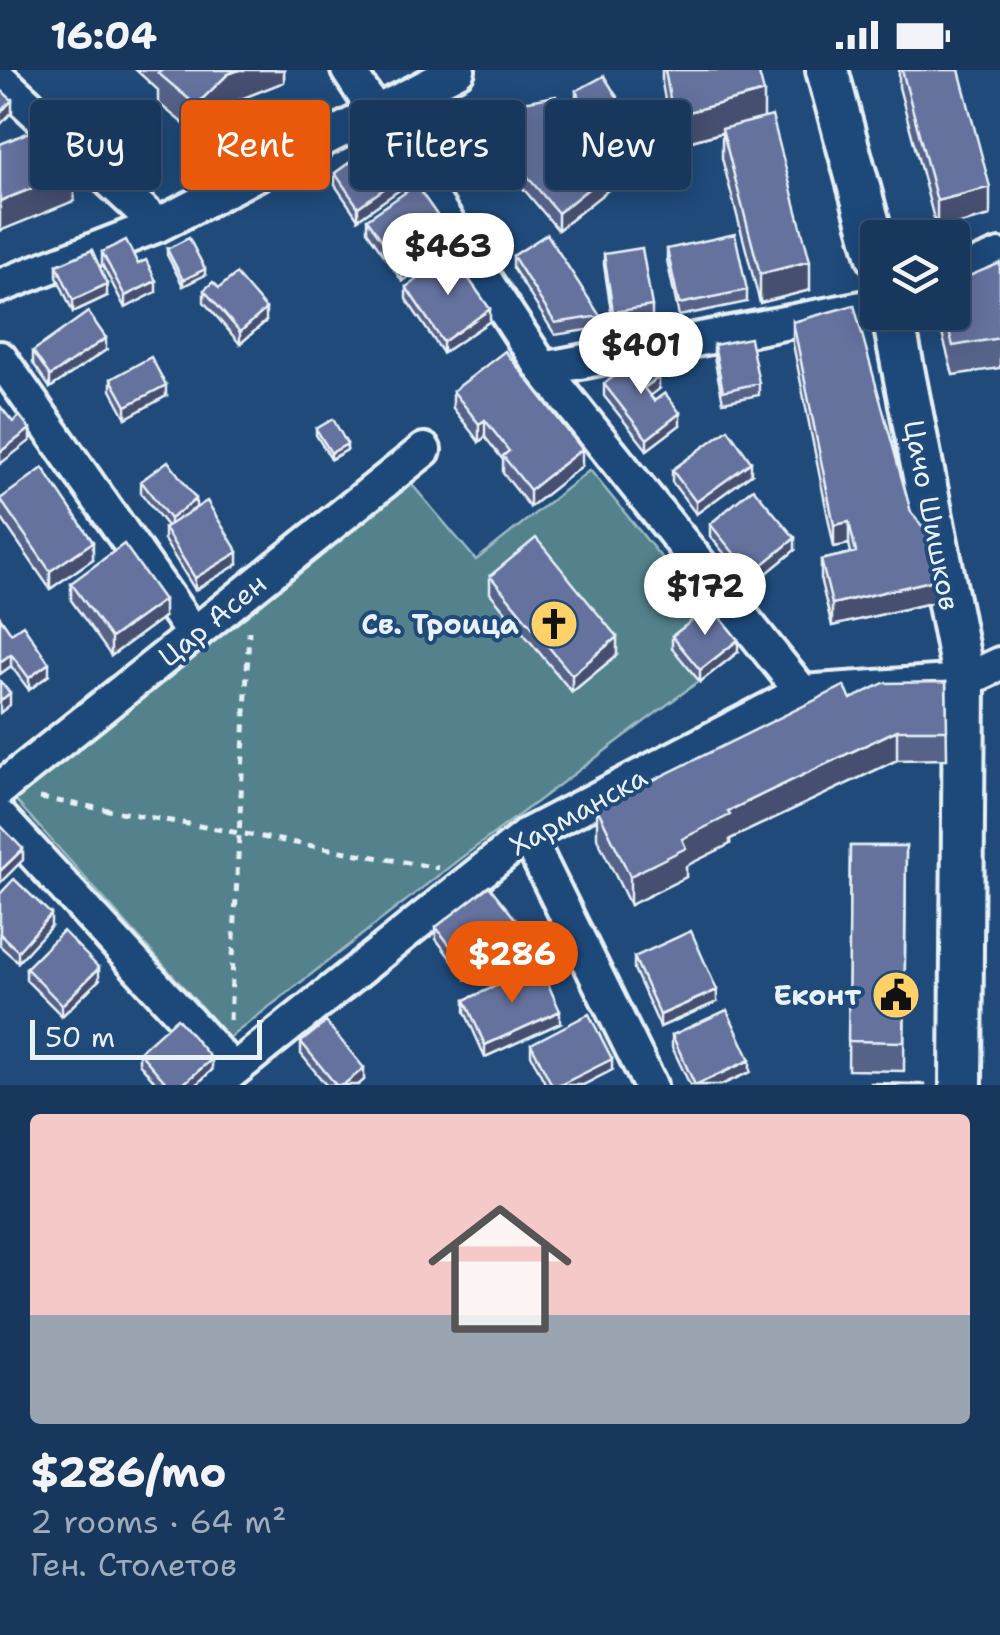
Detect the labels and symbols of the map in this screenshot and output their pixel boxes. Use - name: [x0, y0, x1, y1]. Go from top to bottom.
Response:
- pin: $463: [389, 213, 507, 298]
- pin: $401: [582, 312, 700, 397]
- street label: Цачо Шишков: [895, 416, 969, 614]
- pin: $172: [646, 553, 764, 638]
- street label: Цар Асен: [150, 565, 274, 675]
- church icon: Св. Троица: [528, 598, 580, 650]
- place label: Св. Троица: [361, 605, 519, 643]
- street label: Харманска: [502, 758, 654, 864]
- pin: $286: [453, 921, 571, 1006]
- public building icon: Еконт: [870, 969, 922, 1021]
- place label: Еконт: [773, 976, 861, 1014]
- scale bar: [30, 1015, 262, 1060]

